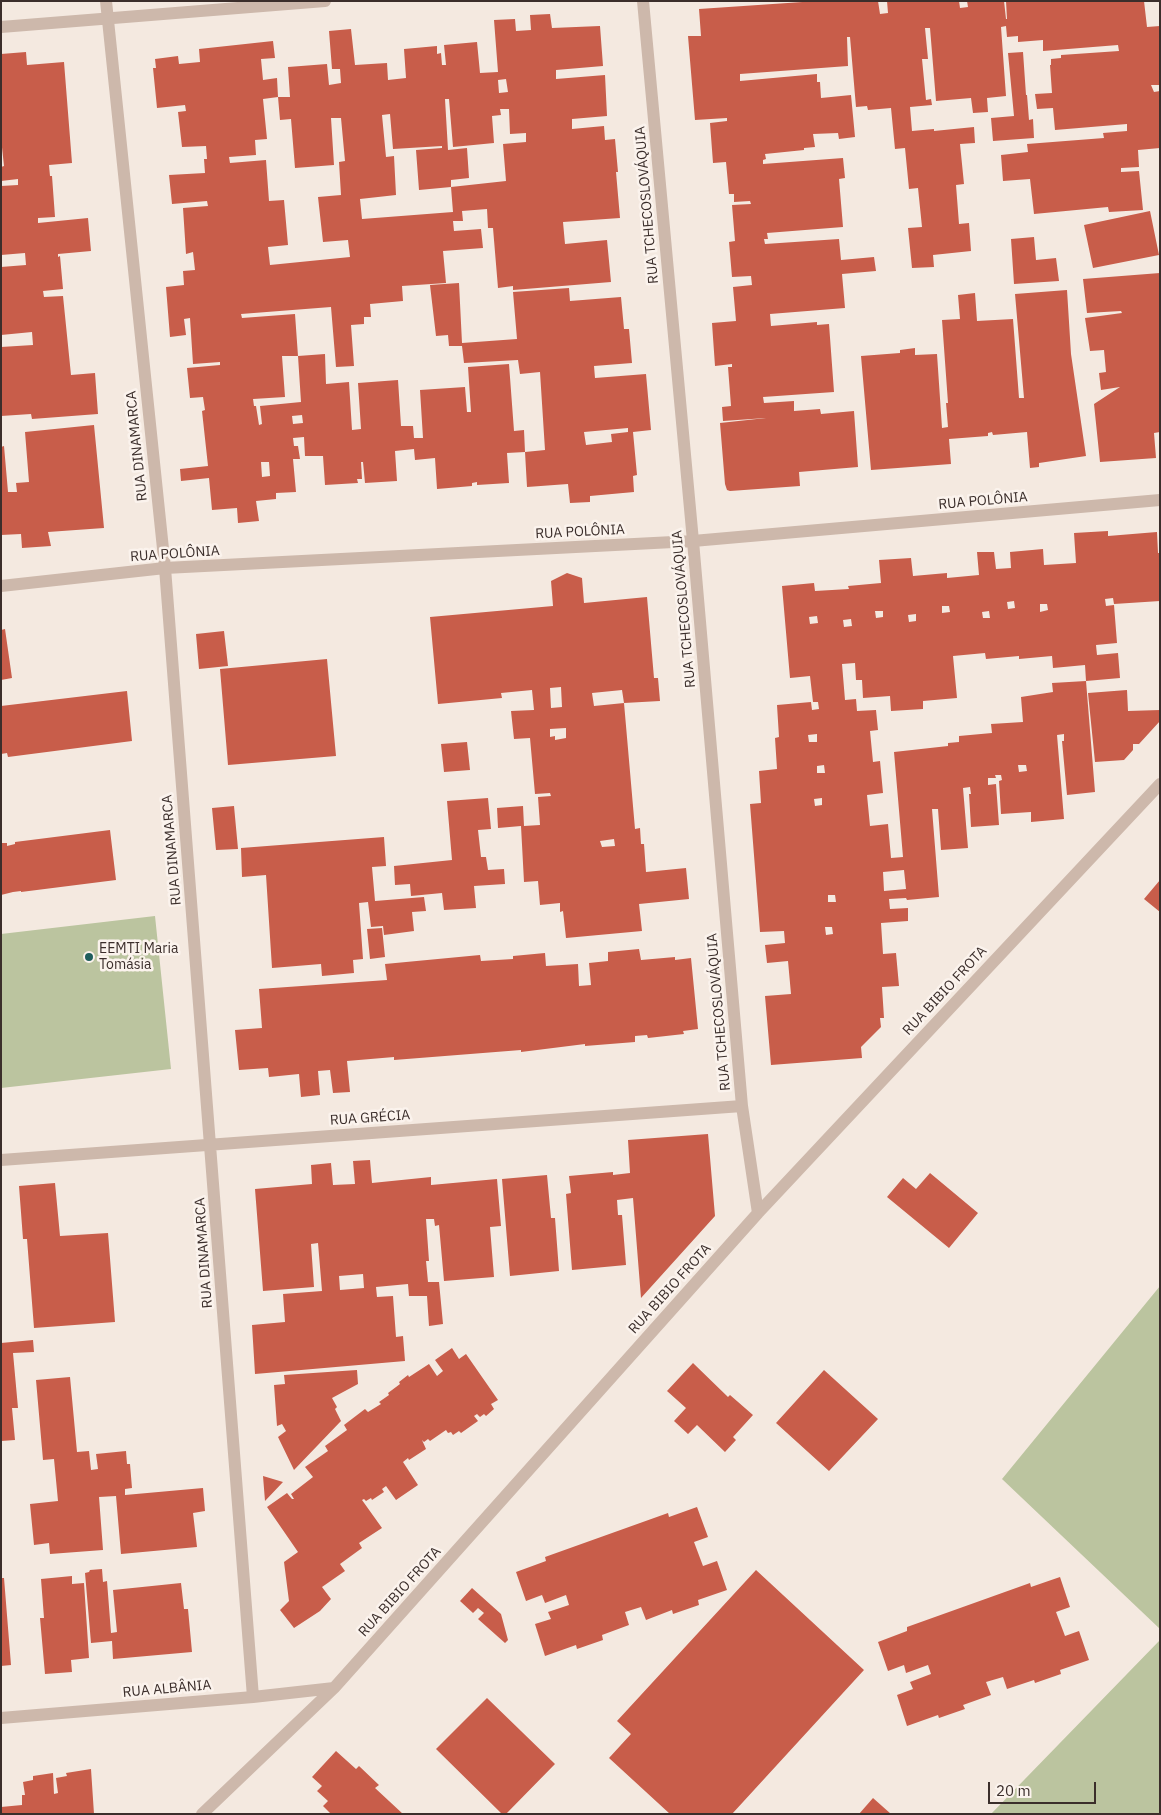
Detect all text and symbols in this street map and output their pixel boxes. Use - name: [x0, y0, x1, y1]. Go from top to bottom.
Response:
- street label: RUA TCHECOSLOVÁQUIA: [632, 125, 662, 285]
- street label: RUA DINAMARCA: [123, 390, 151, 502]
- street label: RUA POLÔNIA: [938, 489, 1028, 513]
- street label: RUA POLÔNIA: [535, 521, 625, 543]
- street label: RUA TCHECOSLOVÁQUIA: [669, 529, 699, 689]
- street label: RUA POLÔNIA: [130, 542, 220, 566]
- street label: RUA DINAMARCA: [159, 794, 185, 906]
- street label: RUA TCHECOSLOVÁQUIA: [704, 932, 734, 1092]
- place label: EEMTI Maria Tomásia: [99, 941, 178, 974]
- street label: RUA BIBIO FROTA: [899, 943, 991, 1039]
- marker: EEMTI Maria Tomásia: [83, 951, 95, 963]
- street label: RUA GRÉCIA: [329, 1107, 411, 1129]
- street label: RUA DINAMARCA: [192, 1197, 216, 1309]
- street label: RUA BIBIO FROTA: [625, 1240, 715, 1338]
- street label: RUA BIBIO FROTA: [355, 1543, 445, 1641]
- street label: RUA ALBÂNIA: [122, 1677, 212, 1701]
- scale bar: [991, 1772, 1098, 1804]
- text: 20 m: [996, 1781, 1031, 1800]

